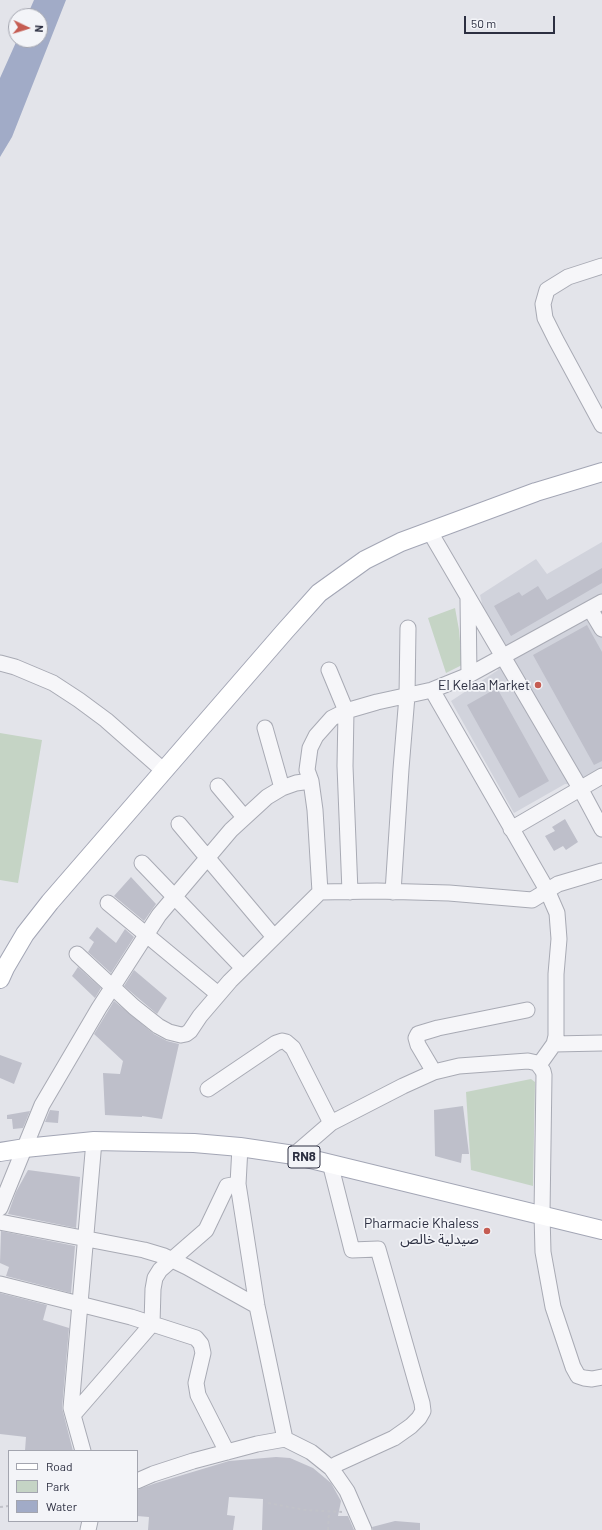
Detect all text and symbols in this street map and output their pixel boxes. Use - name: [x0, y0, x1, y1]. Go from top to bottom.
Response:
- north arrow: [8, 8, 48, 48]
- scale bar: [466, 8, 557, 34]
- text: 50 m: [471, 16, 496, 30]
- text: N: [33, 25, 46, 33]
- place label: El Kelaa Market: [438, 677, 530, 693]
- marker: El Kelaa Market: [533, 680, 543, 690]
- road number: RN8: [288, 1146, 320, 1168]
- place label: Pharmacie Khaless صيدلية خالص: [364, 1215, 479, 1248]
- marker: Pharmacie Khaless صيدلية خالص: [482, 1226, 492, 1236]
- legend: [8, 1450, 138, 1522]
- text: Road: [46, 1459, 73, 1473]
- text: Park: [46, 1479, 70, 1493]
- text: Water: [46, 1499, 77, 1513]

